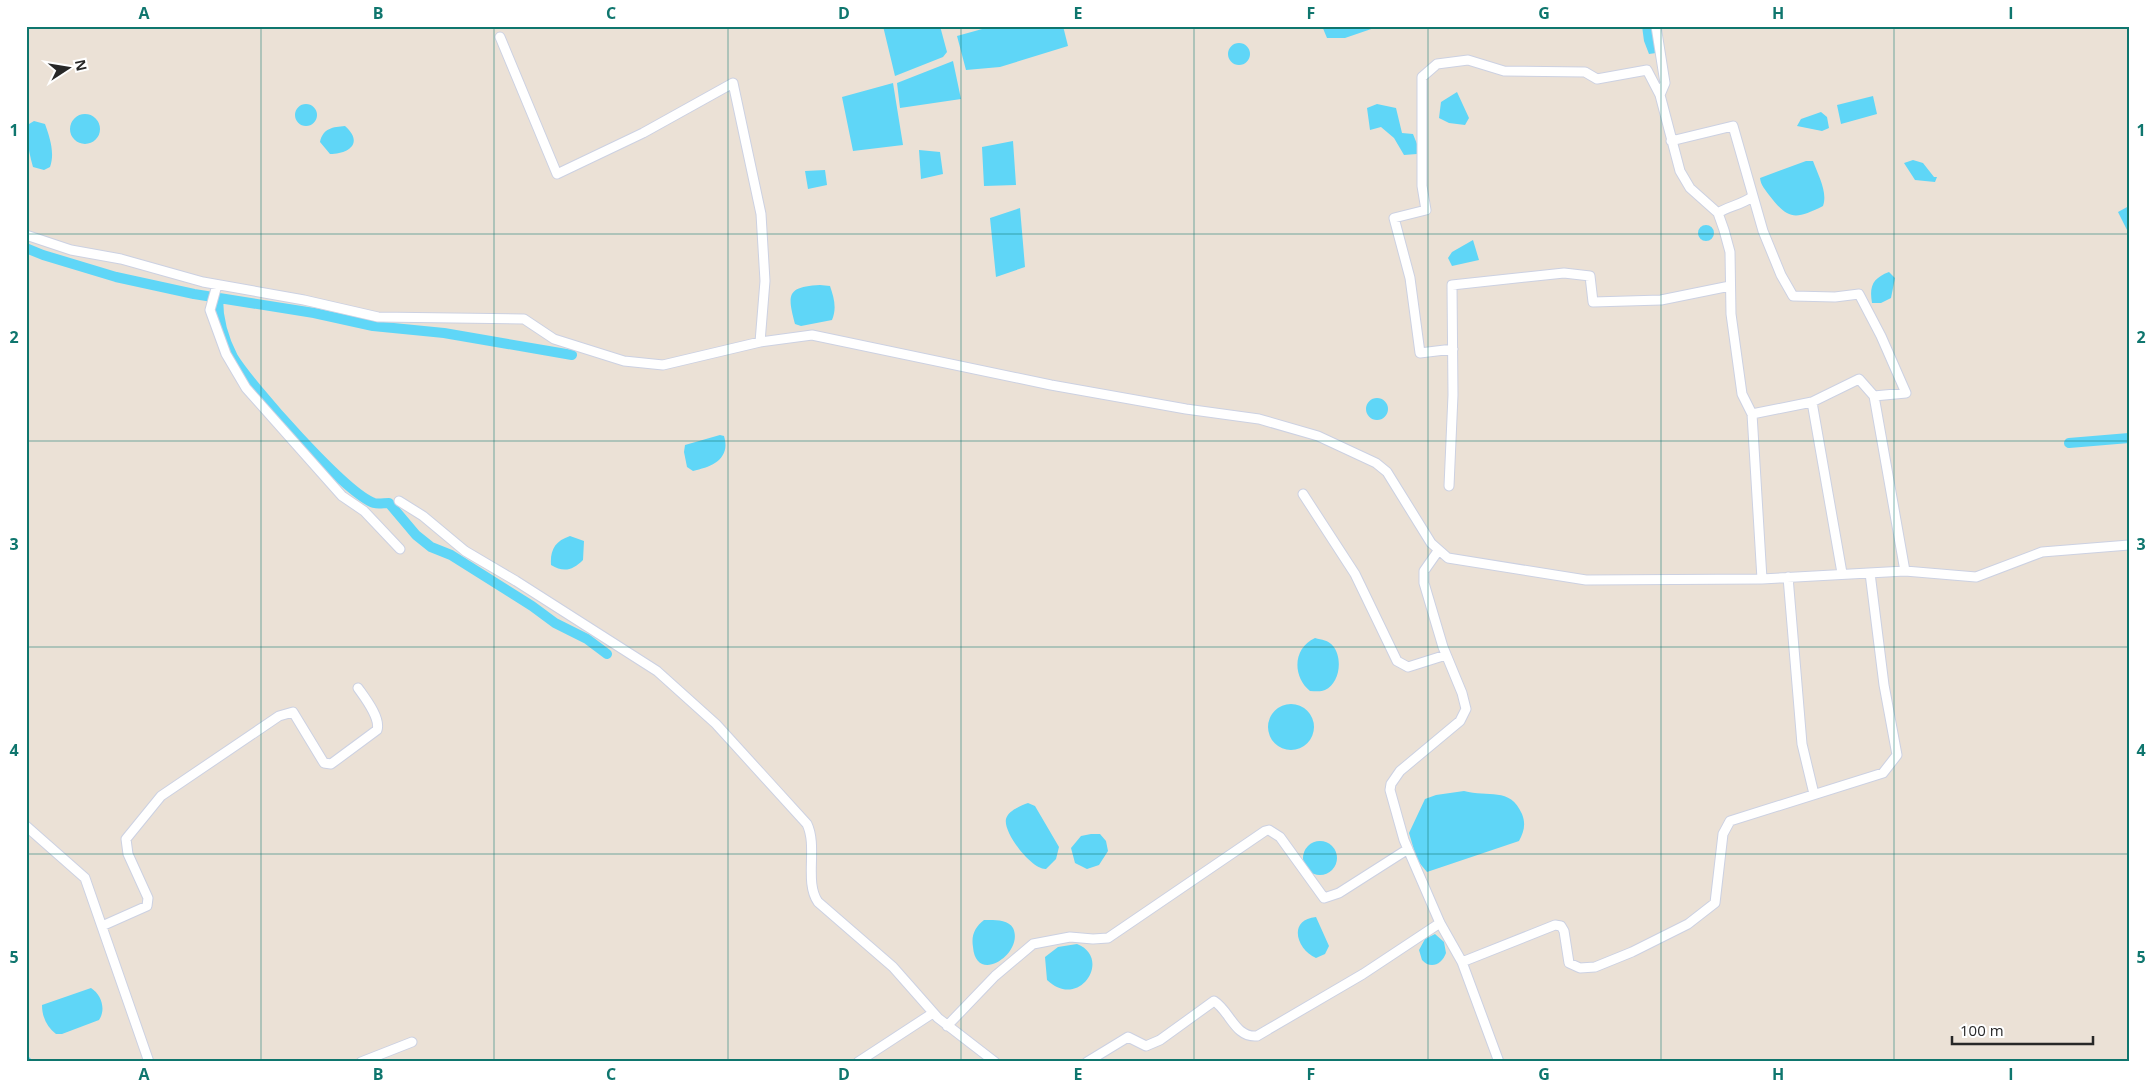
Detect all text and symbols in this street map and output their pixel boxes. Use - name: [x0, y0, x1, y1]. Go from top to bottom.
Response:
- text: A: [138, 2, 150, 24]
- text: B: [373, 2, 383, 24]
- text: C: [606, 2, 616, 24]
- text: D: [838, 2, 850, 24]
- text: E: [1074, 2, 1083, 24]
- text: F: [1307, 2, 1315, 24]
- text: G: [1538, 2, 1550, 24]
- text: H: [1772, 2, 1784, 24]
- text: I: [2008, 2, 2014, 24]
- north arrow: [42, 42, 92, 92]
- text: N: [71, 58, 92, 73]
- text: 1: [9, 119, 19, 141]
- text: 1: [2136, 119, 2146, 141]
- text: 2: [9, 326, 19, 348]
- text: 2: [2136, 326, 2146, 348]
- text: 3: [9, 533, 19, 555]
- text: 3: [2136, 533, 2146, 555]
- text: 4: [9, 739, 19, 761]
- text: 4: [2136, 739, 2146, 761]
- text: 5: [9, 946, 19, 968]
- text: 5: [2136, 946, 2146, 968]
- scale bar: [1952, 1013, 2094, 1045]
- text: 100 m: [1960, 1020, 2004, 1040]
- text: A: [138, 1063, 150, 1085]
- text: B: [373, 1063, 383, 1085]
- text: C: [606, 1063, 616, 1085]
- text: D: [838, 1063, 850, 1085]
- text: E: [1074, 1063, 1083, 1085]
- text: F: [1307, 1063, 1315, 1085]
- text: G: [1538, 1063, 1550, 1085]
- text: H: [1772, 1063, 1784, 1085]
- text: I: [2008, 1063, 2014, 1085]

